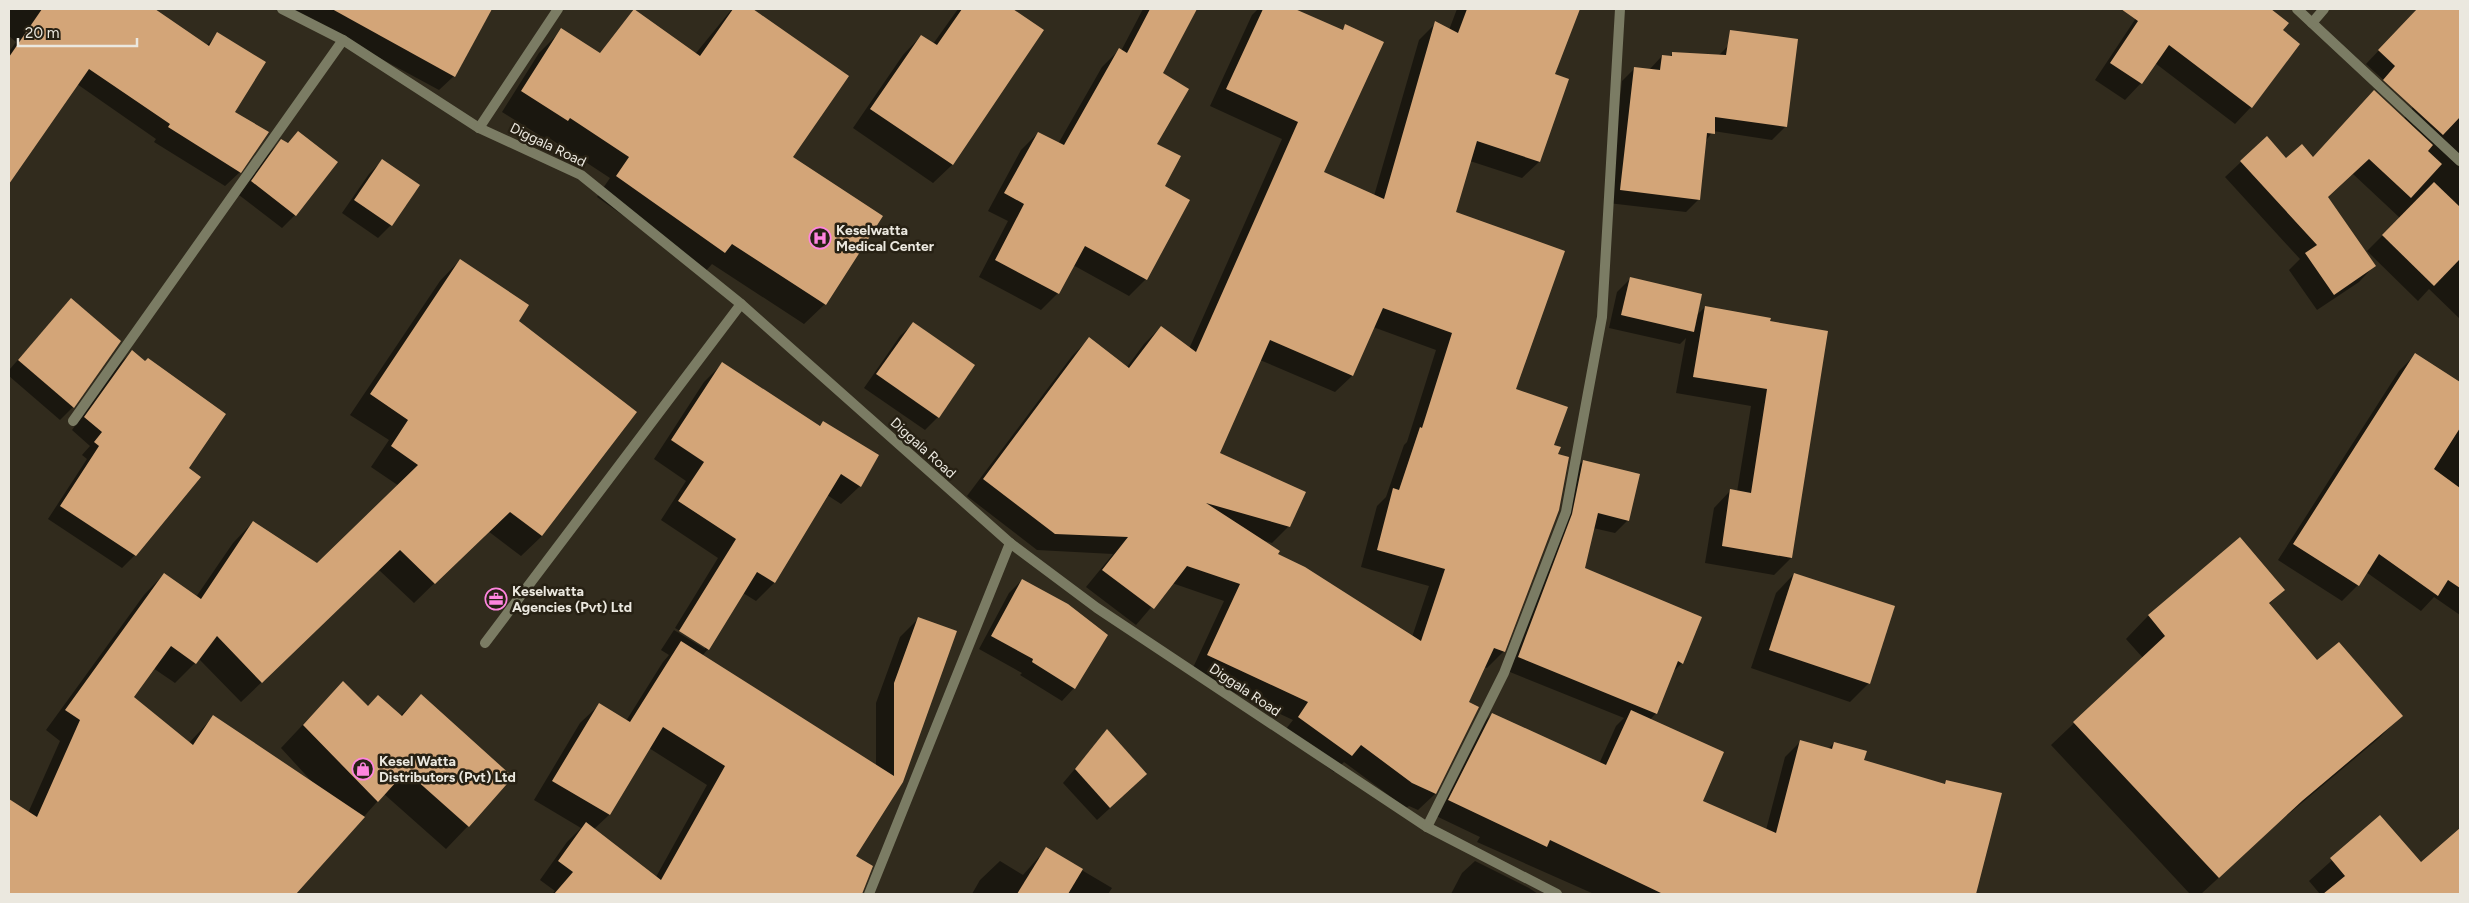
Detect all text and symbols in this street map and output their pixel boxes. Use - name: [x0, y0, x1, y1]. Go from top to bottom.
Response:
- scale bar: [18, 15, 136, 47]
- text: 20 m: [25, 24, 59, 42]
- street label: Diggala Road: [507, 119, 589, 171]
- place label: Keselwatta Medical Center: [836, 222, 935, 255]
- hospital icon: Keselwatta Medical Center: [808, 226, 832, 250]
- street label: Diggala Road: [887, 414, 959, 482]
- place label: Keselwatta Agencies (Pvt) Ltd: [512, 583, 632, 616]
- office icon: Keselwatta Agencies (Pvt) Ltd: [484, 587, 508, 611]
- street label: Diggala Road: [1206, 660, 1284, 720]
- place label: Kesel Watta Distributors (Pvt) Ltd: [379, 753, 516, 786]
- shop icon: Kesel Watta Distributors (Pvt) Ltd: [351, 757, 375, 781]

